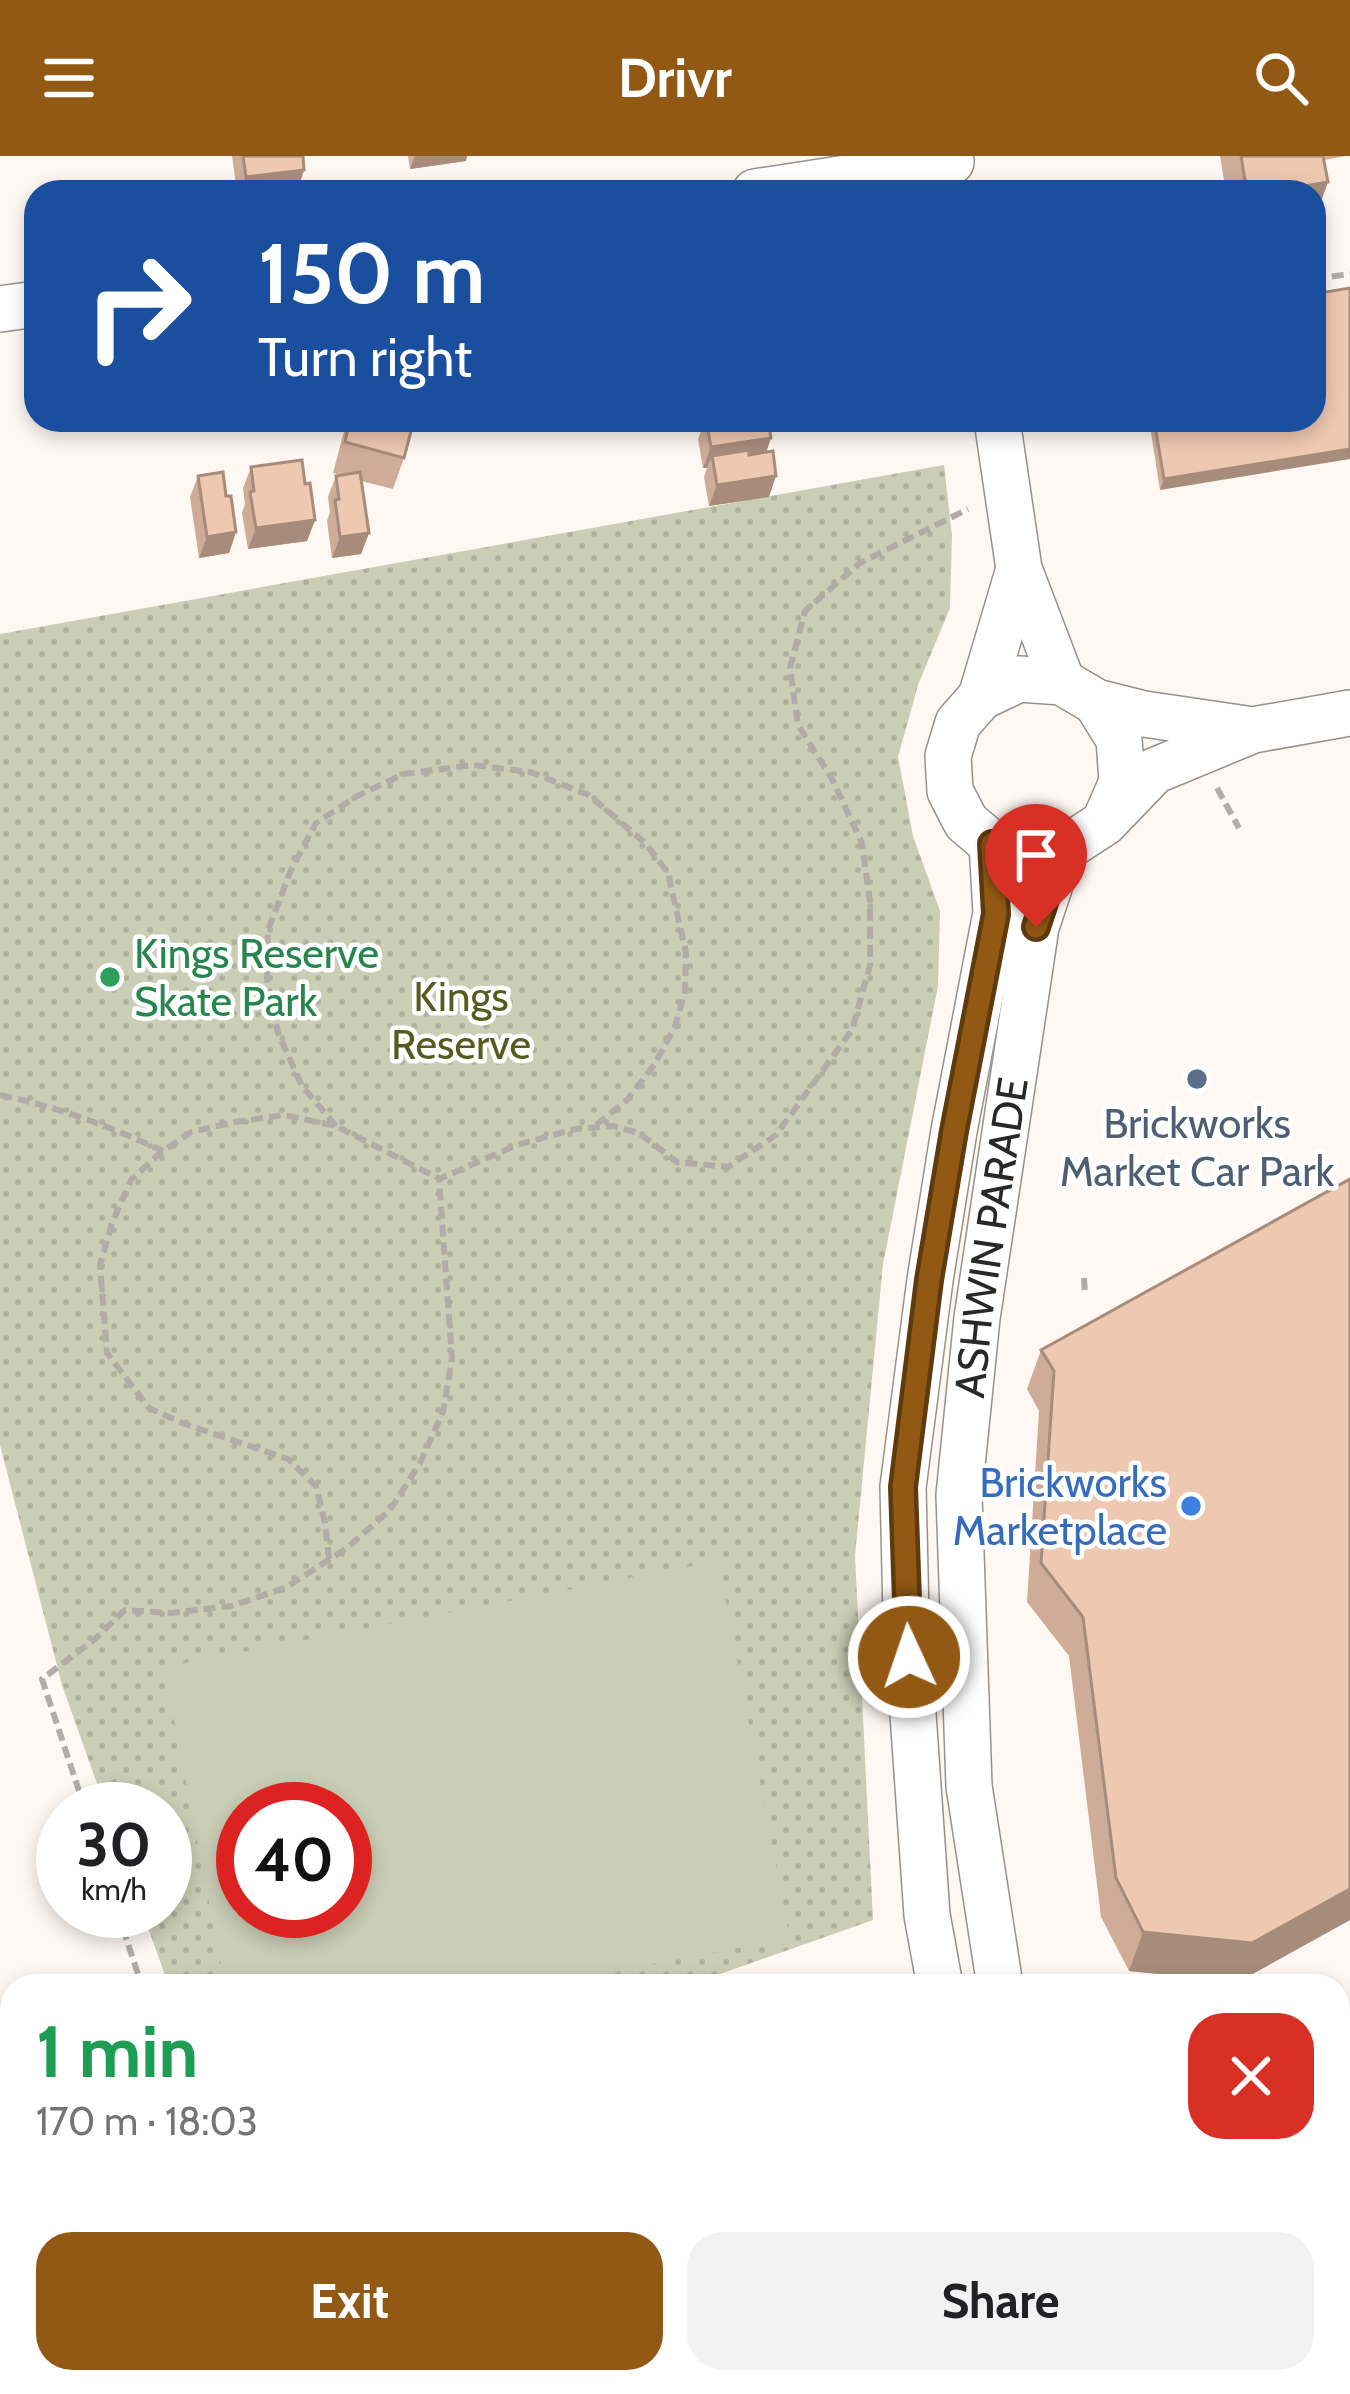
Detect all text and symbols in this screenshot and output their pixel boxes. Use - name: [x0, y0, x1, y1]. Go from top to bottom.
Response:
- icon: menu: [36, 45, 102, 111]
- text: Drivr: [618, 45, 732, 111]
- icon: search: [1248, 45, 1314, 111]
- text: 150 m: [258, 222, 485, 324]
- icon: right: [60, 228, 216, 384]
- text: Turn right: [258, 324, 472, 390]
- pin: [985, 804, 1087, 927]
- icon: arrive: [1003, 822, 1069, 888]
- place label: Kings Reserve Skate Park: [134, 927, 379, 1027]
- marker: Kings Reserve Skate Park: [97, 964, 123, 990]
- park label: Kings Reserve: [391, 970, 531, 1070]
- marker: Brickworks Market Car Park: [1184, 1066, 1210, 1092]
- street label: ASHWIN PARADE: [943, 1074, 1039, 1400]
- place label: Brickworks Market Car Park: [1060, 1097, 1335, 1197]
- place label: Brickworks Marketplace: [952, 1456, 1167, 1556]
- marker: Brickworks Marketplace: [1178, 1493, 1204, 1519]
- position arrow: [846, 1594, 972, 1720]
- speed limit sign: 40: [216, 1782, 372, 1938]
- text: 30: [77, 1808, 151, 1881]
- text: km/h: [81, 1871, 147, 1908]
- text: 1 min: [36, 2008, 198, 2095]
- button: close: [1188, 2013, 1314, 2139]
- text: 170 m · 18:03: [36, 2097, 258, 2145]
- button: Exit: [36, 2232, 663, 2370]
- button: Share: [687, 2232, 1314, 2370]

